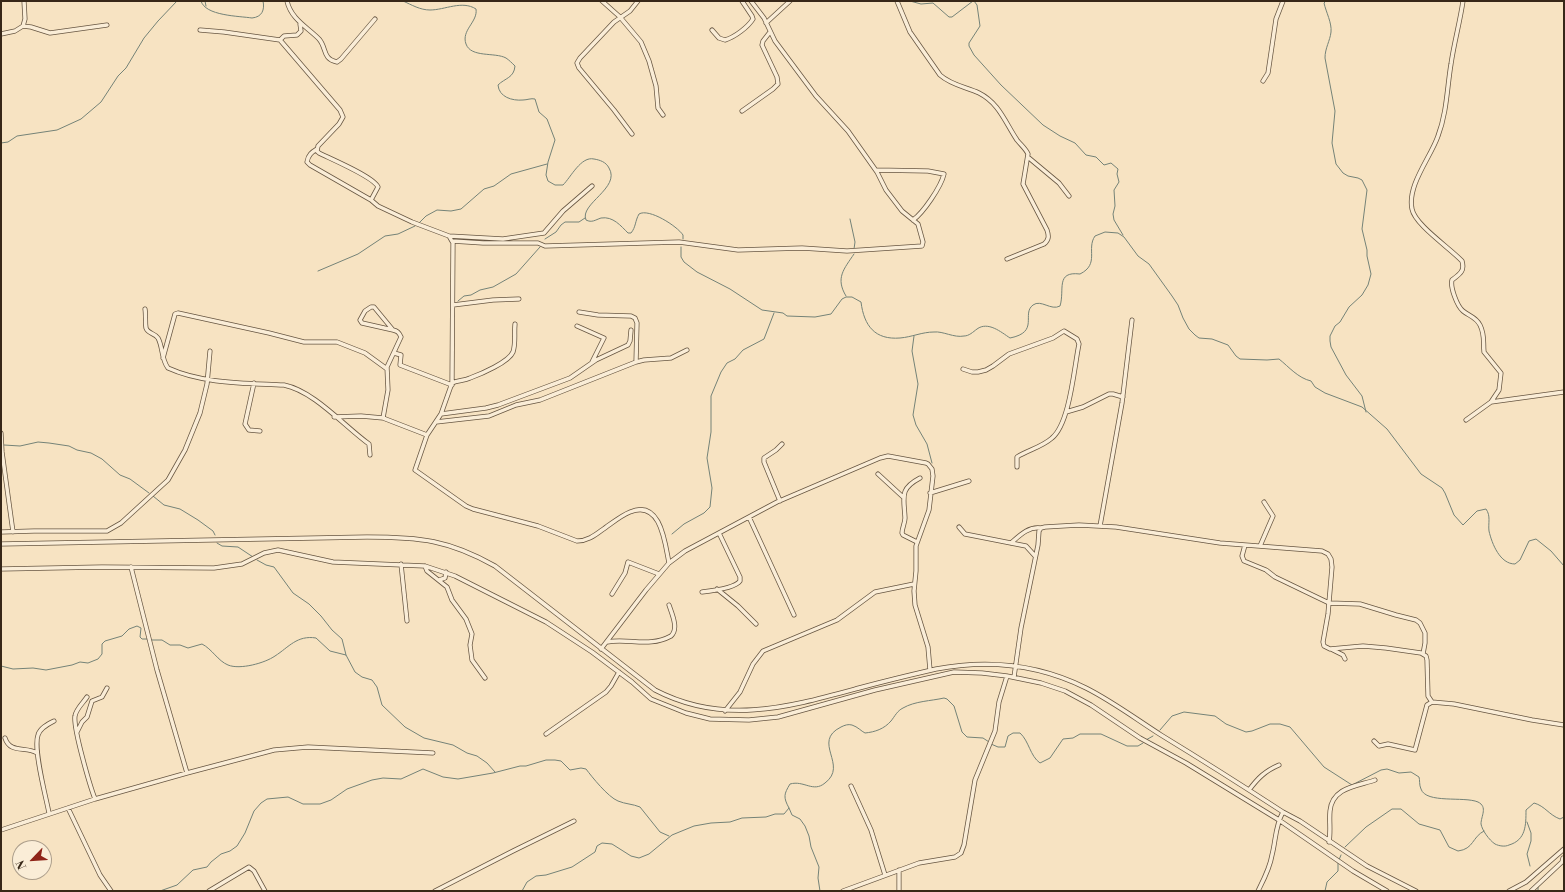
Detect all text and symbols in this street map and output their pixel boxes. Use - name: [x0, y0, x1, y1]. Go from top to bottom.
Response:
- north arrow: [12, 840, 52, 880]
- text: N: [14, 858, 30, 872]

